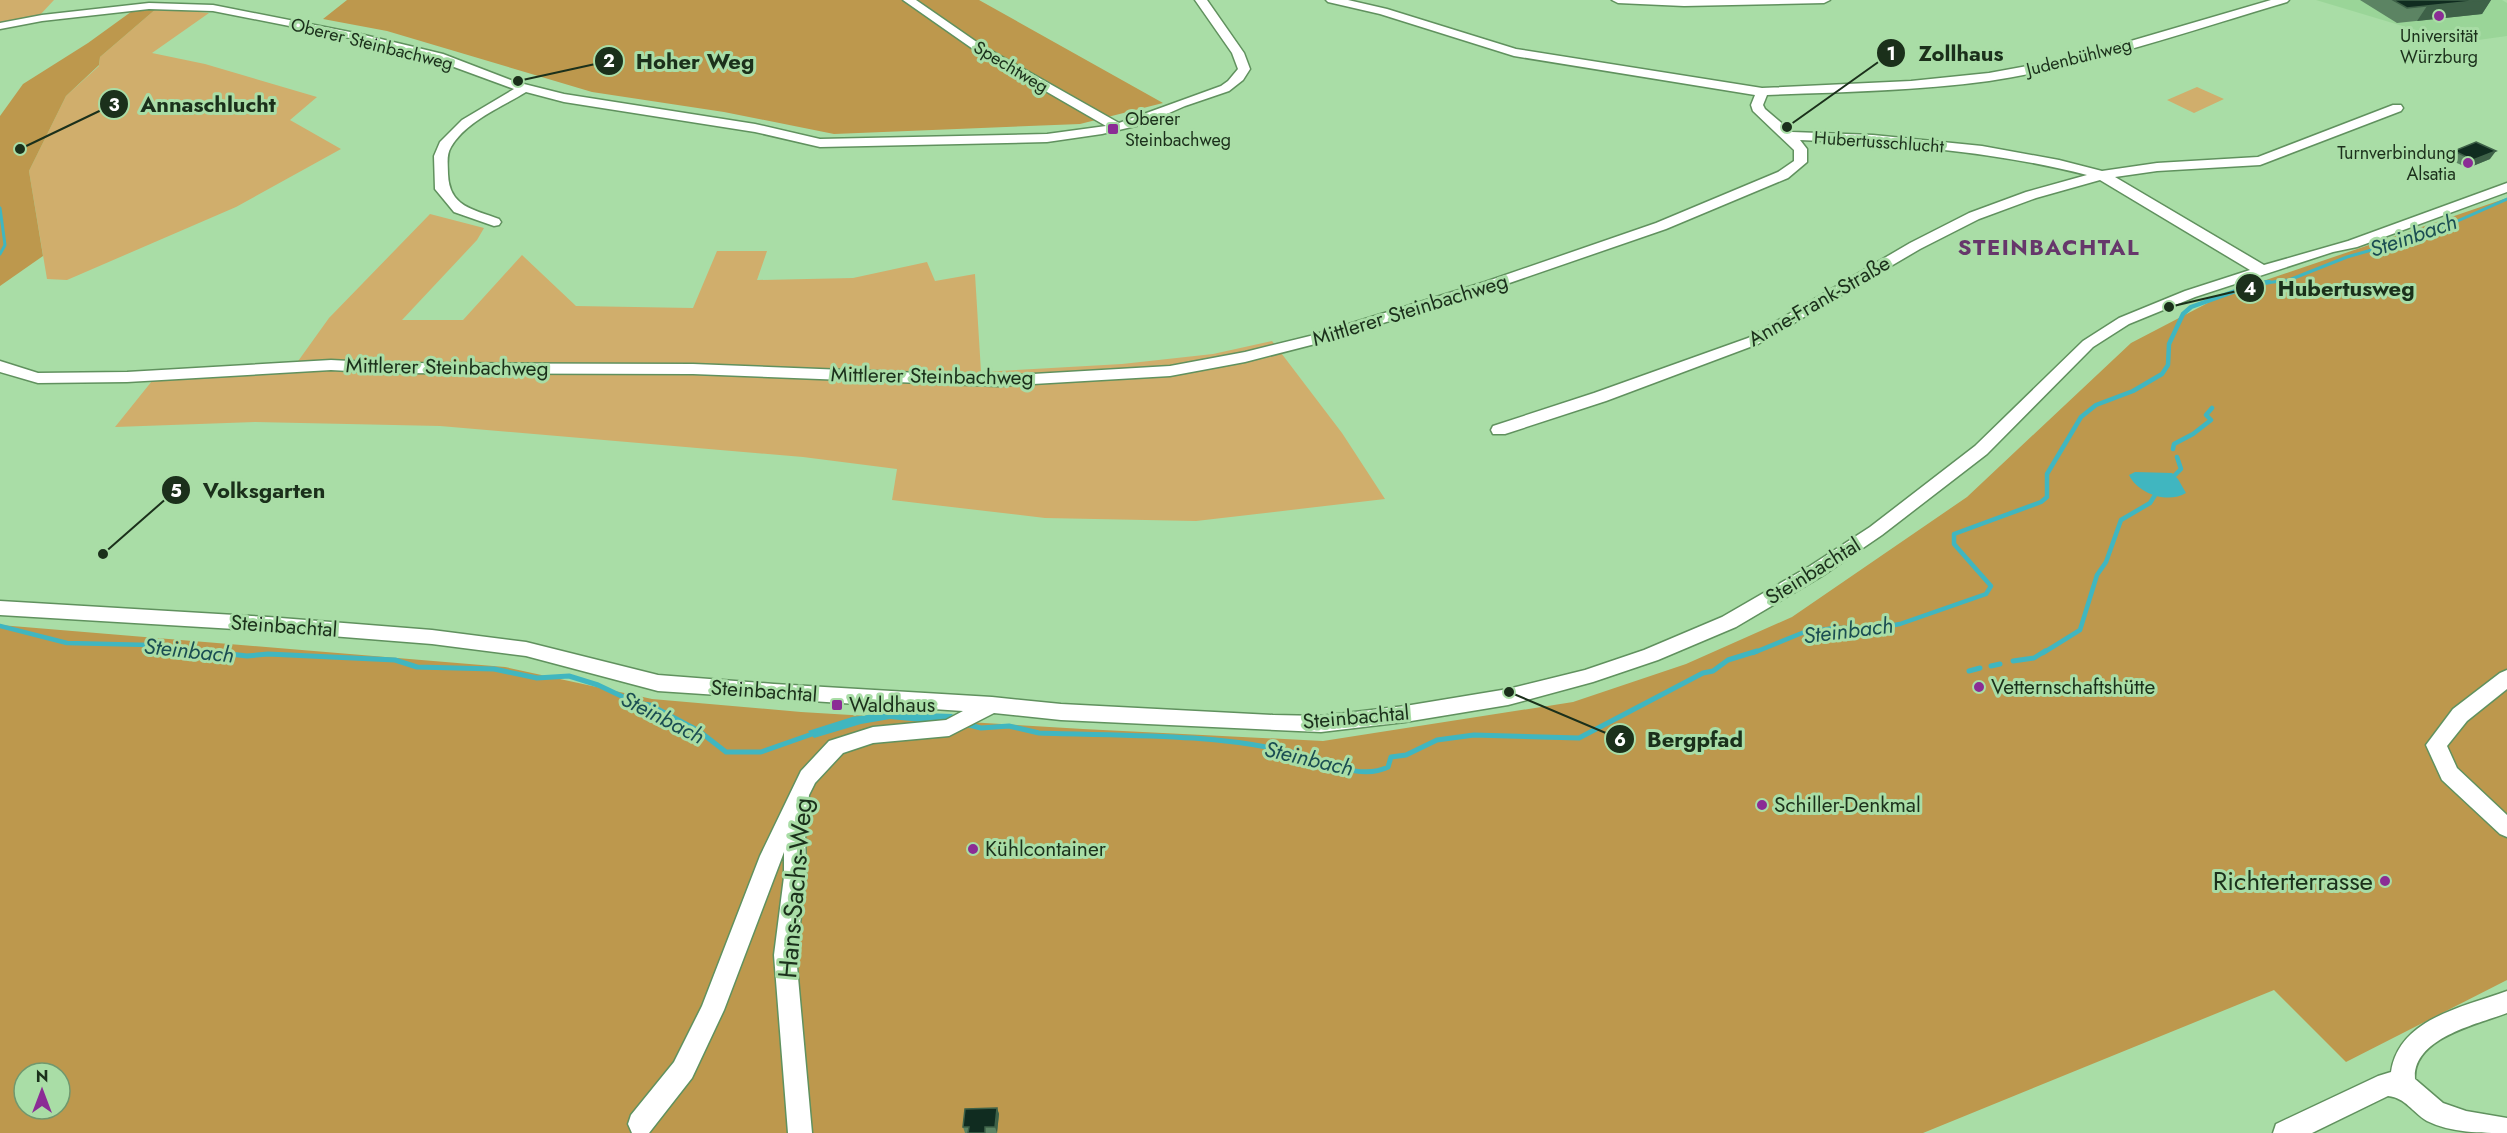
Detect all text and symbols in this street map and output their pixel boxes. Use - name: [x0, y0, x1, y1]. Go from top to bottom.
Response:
- marker: Universität Würzburg: [2432, 9, 2446, 23]
- street label: Oberer Steinbachweg: [288, 11, 456, 77]
- place label: Universität Würzburg: [2400, 23, 2479, 70]
- street label: Judenbühlweg: [2022, 31, 2134, 83]
- callout: Zollhaus: [1876, 33, 2015, 73]
- street label: Spechtweg: [969, 34, 1053, 100]
- text: Zollhaus: [1919, 37, 2003, 69]
- callout: Hoher Weg: [594, 41, 767, 81]
- text: 1: [1886, 41, 1896, 67]
- text: Hoher Weg: [636, 45, 754, 77]
- text: 2: [603, 48, 615, 74]
- callout: Annaschlucht: [99, 84, 288, 124]
- text: Annaschlucht: [139, 88, 276, 120]
- text: 3: [108, 92, 120, 118]
- place label: Oberer Steinbachweg: [1125, 106, 1231, 153]
- marker: Oberer Steinbachweg: [1106, 122, 1120, 136]
- street label: Hubertusschlucht: [1813, 124, 1946, 160]
- place label: Turnverbindung Alsatia: [2337, 140, 2456, 187]
- marker: Turnverbindung Alsatia: [2461, 156, 2475, 170]
- water label: Steinbach: [2365, 205, 2461, 265]
- district label: STEINBACHTAL: [1958, 231, 2140, 263]
- street label: Anne-Frank-Straße: [1742, 248, 1896, 354]
- street label: Mittlerer Steinbachweg: [1309, 266, 1511, 354]
- callout: Hubertusweg: [2235, 268, 2426, 308]
- text: Hubertusweg: [2277, 272, 2415, 304]
- text: 4: [2244, 276, 2256, 302]
- street label: Mittlerer Steinbachweg: [345, 350, 549, 384]
- street label: Mittlerer Steinbachweg: [830, 359, 1034, 393]
- callout: Volksgarten: [161, 470, 338, 510]
- text: Volksgarten: [202, 474, 325, 506]
- text: 5: [170, 478, 182, 504]
- street label: Steinbachtal: [1760, 530, 1866, 612]
- street label: Steinbachtal: [230, 607, 338, 645]
- water label: Steinbach: [1801, 609, 1895, 651]
- water label: Steinbach: [142, 629, 236, 671]
- street label: Steinbachtal: [710, 672, 818, 710]
- place label: Vetternschaftshütte: [1991, 672, 2155, 702]
- marker: Vetternschaftshütte: [1972, 680, 1986, 694]
- water label: Steinbach: [616, 682, 710, 752]
- place label: Waldhaus: [849, 690, 935, 720]
- street label: Steinbachtal: [1301, 697, 1411, 737]
- marker: Waldhaus: [830, 698, 844, 712]
- callout: Bergpfad: [1605, 719, 1755, 759]
- text: Bergpfad: [1647, 723, 1743, 755]
- text: 6: [1614, 727, 1626, 753]
- water label: Steinbach: [1261, 732, 1357, 784]
- place label: Schiller-Denkmal: [1774, 790, 1921, 820]
- street label: Hans-Sachs-Weg: [768, 796, 822, 980]
- marker: Schiller-Denkmal: [1755, 798, 1769, 812]
- place label: Kühlcontainer: [985, 834, 1107, 864]
- marker: Kühlcontainer: [966, 842, 980, 856]
- place label: Richterterrasse: [2213, 862, 2373, 900]
- marker: Richterterrasse: [2378, 874, 2392, 888]
- north arrow: [12, 1061, 72, 1121]
- text: N: [36, 1065, 48, 1088]

